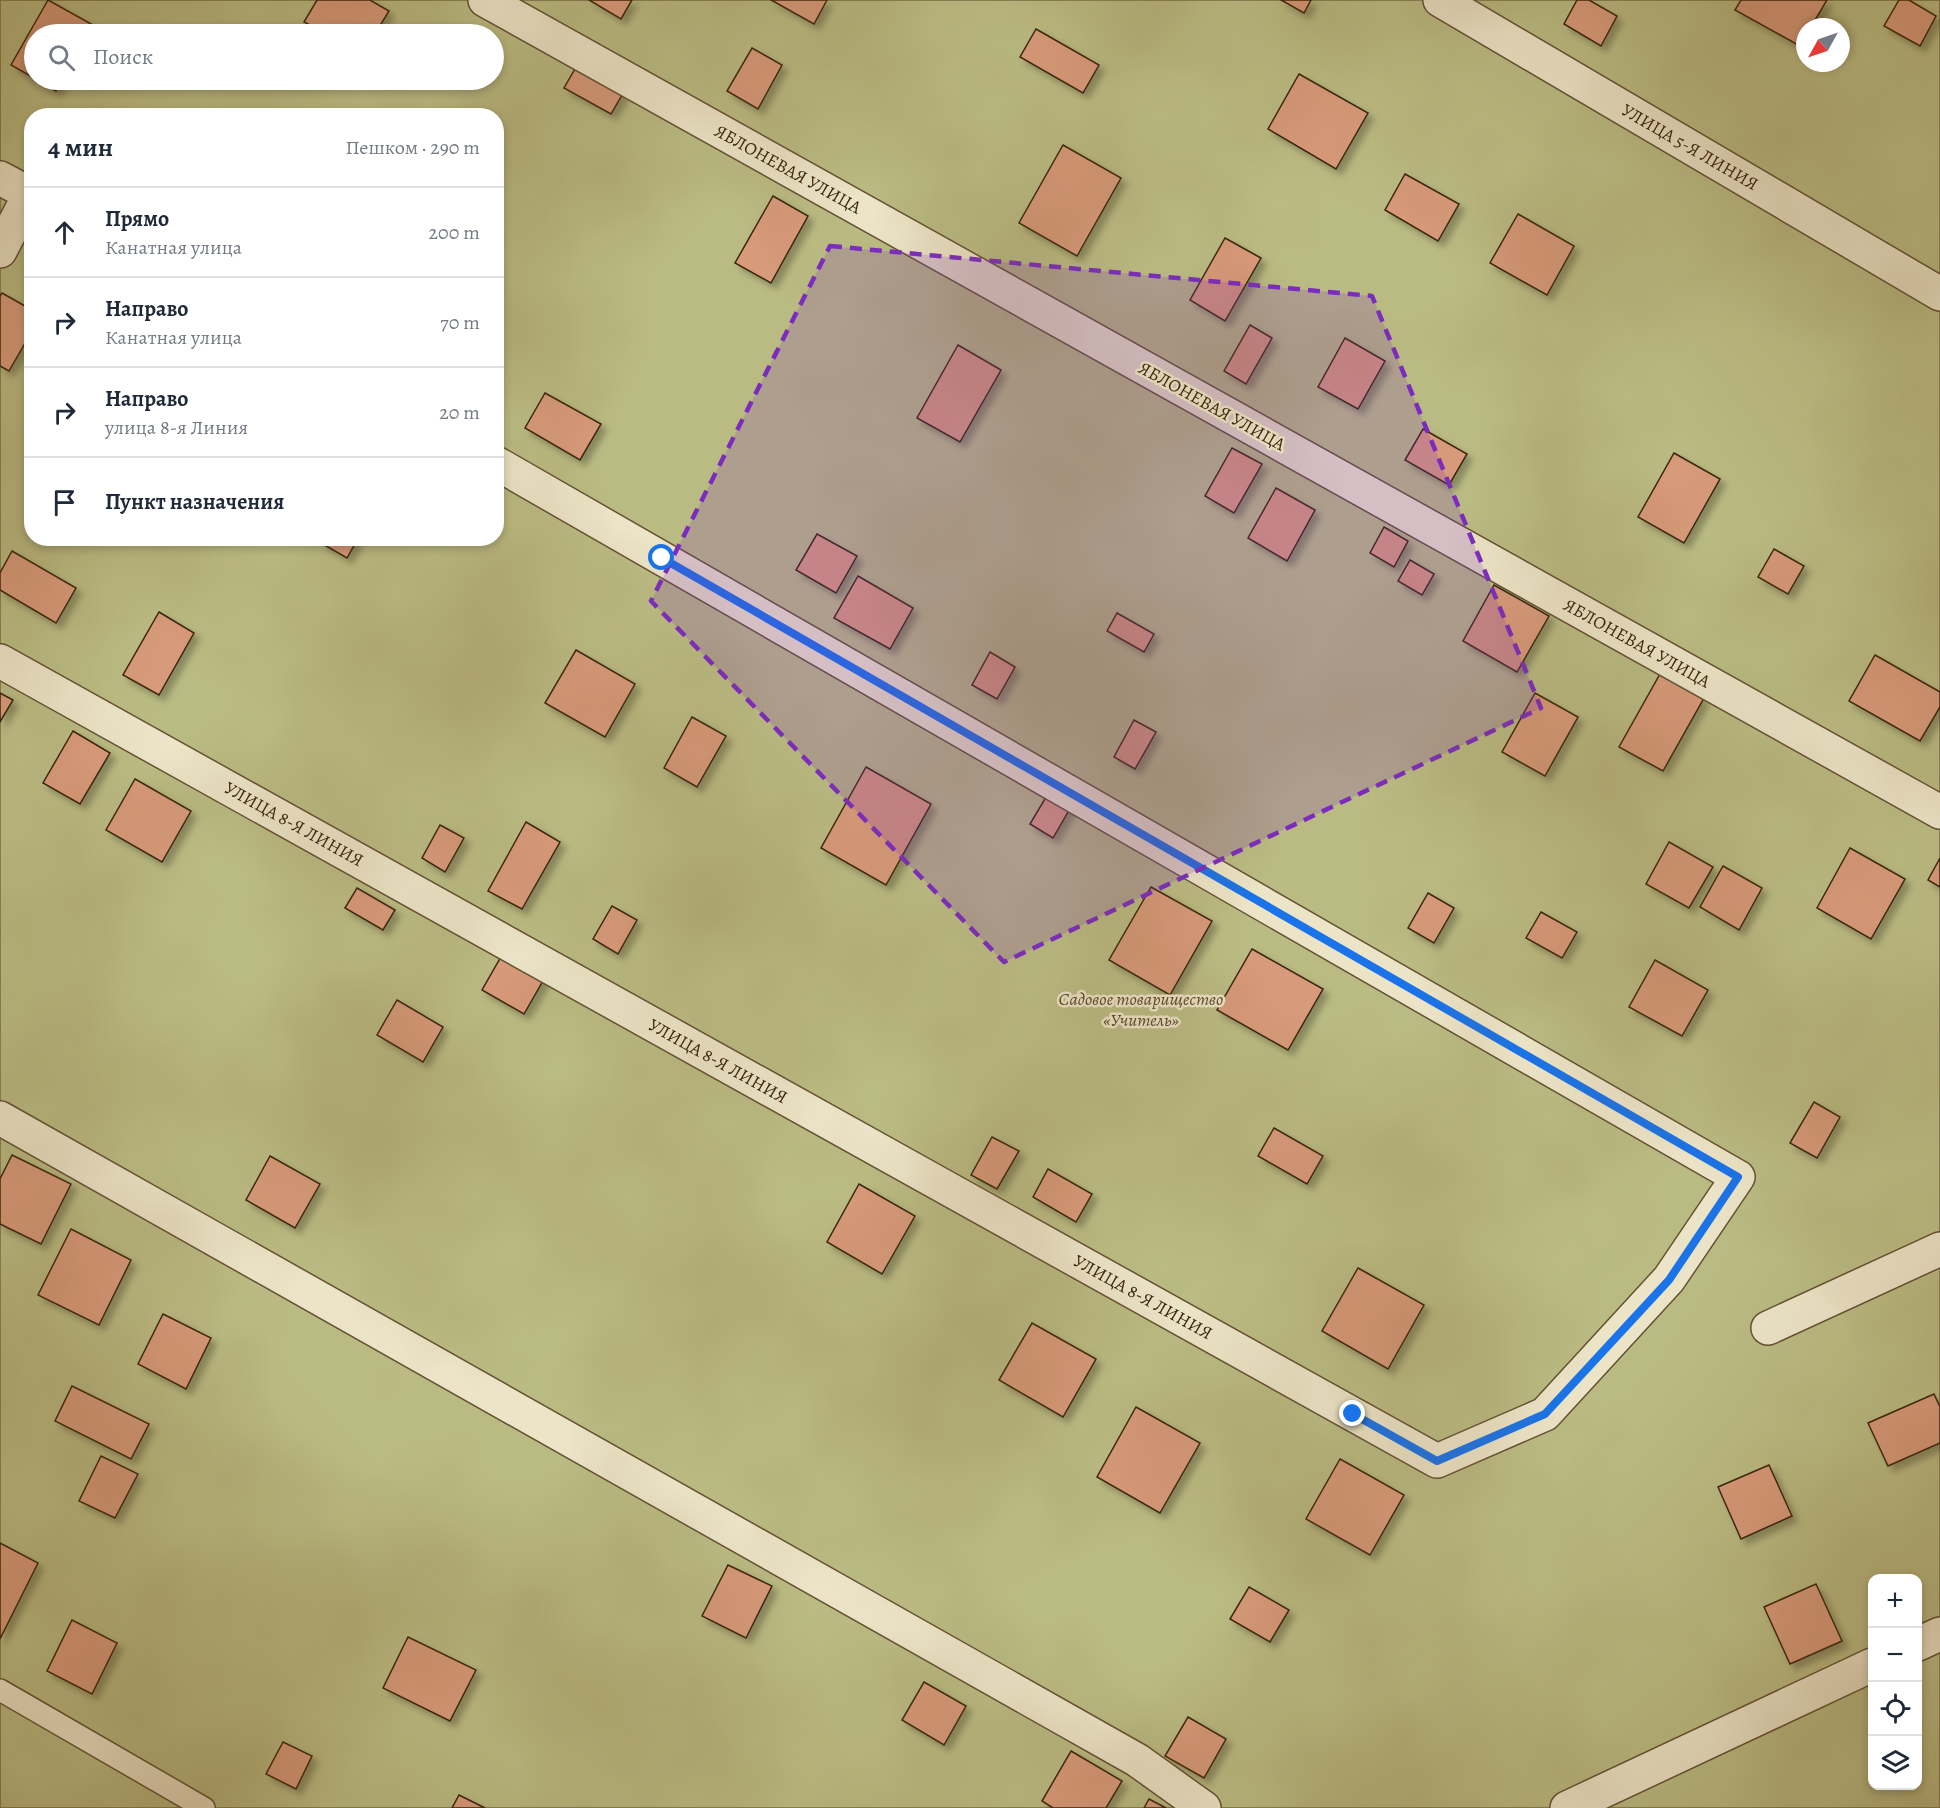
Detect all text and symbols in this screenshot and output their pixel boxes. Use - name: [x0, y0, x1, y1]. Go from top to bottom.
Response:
- north arrow: [1796, 18, 1850, 72]
- search box: [24, 24, 504, 90]
- icon: search: [45, 41, 78, 74]
- text: Поиск: [93, 42, 153, 72]
- street label: УЛИЦА 5-Я ЛИНИЯ: [1617, 98, 1763, 196]
- street label: ЯБЛОНЕВАЯ УЛИЦА: [710, 119, 866, 220]
- text: 4 мин: [48, 130, 113, 165]
- text: Пешком · 290 m: [345, 134, 480, 161]
- text: Прямо: [105, 204, 169, 234]
- icon: ahead: [48, 216, 81, 249]
- text: 200 m: [429, 219, 480, 246]
- text: Канатная улица: [105, 234, 242, 261]
- text: Направо: [105, 294, 188, 324]
- icon: right: [48, 306, 81, 339]
- text: 70 m: [440, 309, 480, 336]
- text: Канатная улица: [105, 324, 242, 351]
- street label: ЯБЛОНЕВАЯ УЛИЦА: [1134, 356, 1290, 457]
- text: Направо: [105, 384, 188, 414]
- icon: right: [48, 396, 81, 429]
- text: 20 m: [439, 399, 480, 426]
- text: улица 8-я Линия: [105, 414, 248, 441]
- icon: arrive: [48, 486, 81, 519]
- text: Пункт назначения: [105, 487, 284, 517]
- route start: [648, 544, 674, 570]
- street label: ЯБЛОНЕВАЯ УЛИЦА: [1559, 593, 1715, 694]
- street label: УЛИЦА 8-Я ЛИНИЯ: [220, 776, 368, 872]
- park label: Садовое товарищество «Учитель»: [1059, 987, 1223, 1032]
- street label: УЛИЦА 8-Я ЛИНИЯ: [644, 1013, 792, 1109]
- street label: УЛИЦА 8-Я ЛИНИЯ: [1069, 1249, 1217, 1345]
- route end: [1339, 1400, 1365, 1426]
- map controls: [1868, 1574, 1922, 1790]
- button: +: [1868, 1574, 1922, 1628]
- button: −: [1868, 1628, 1922, 1682]
- button: locate: [1868, 1682, 1922, 1736]
- button: layers: [1868, 1736, 1922, 1790]

